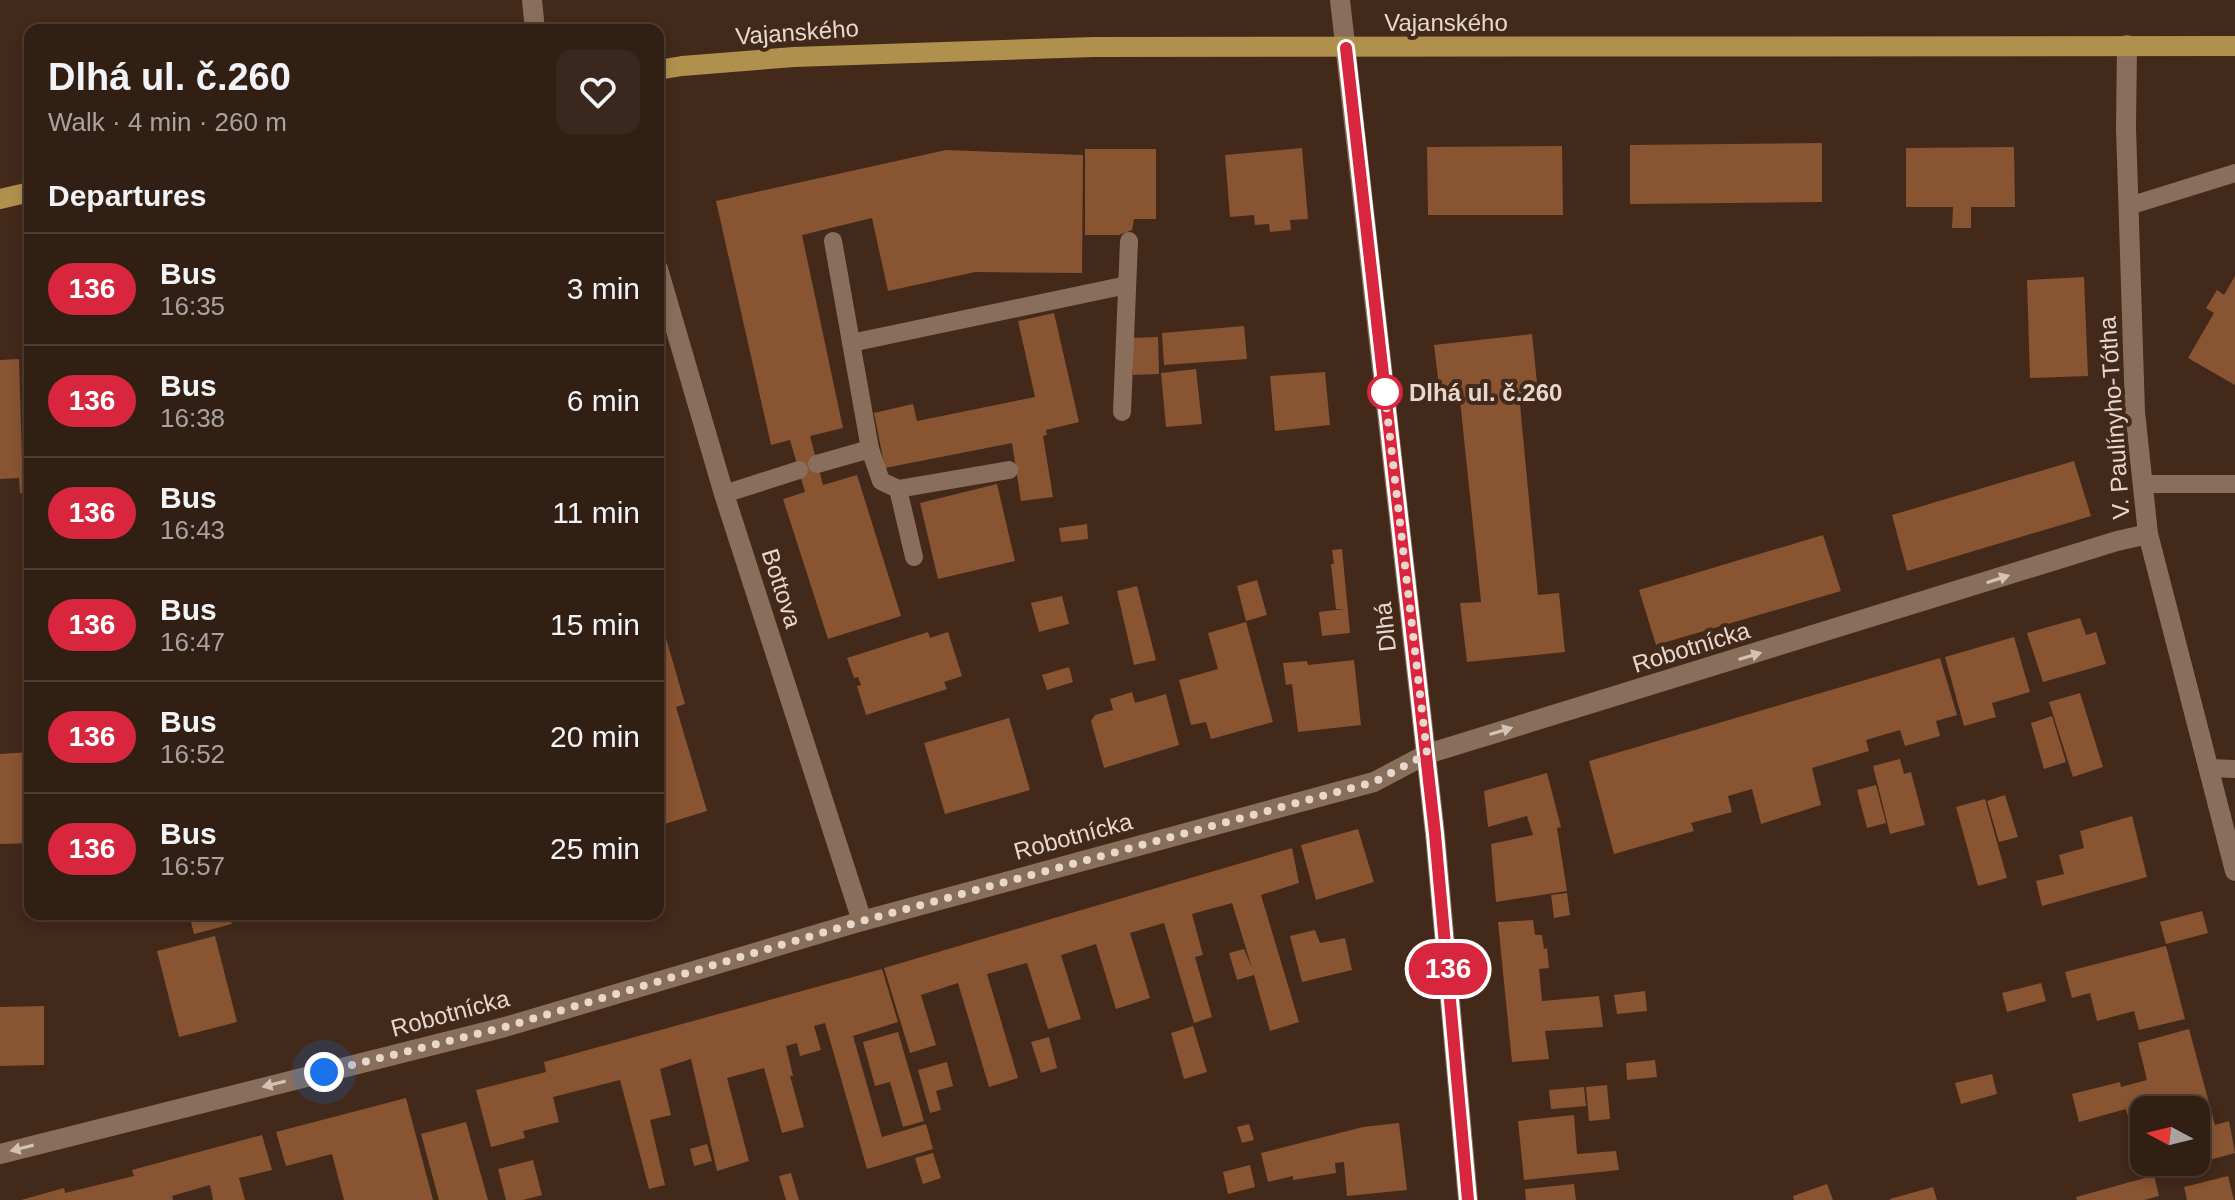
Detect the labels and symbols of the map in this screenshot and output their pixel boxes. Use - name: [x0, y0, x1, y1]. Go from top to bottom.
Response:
- street label: Vajanského: [1384, 9, 1508, 36]
- street label: Vajanského: [734, 14, 860, 50]
- street label: V. Paulínyho-Tótha: [2093, 315, 2135, 520]
- marker: Dlhá ul. č.260: [1368, 375, 1402, 409]
- place label: Dlhá ul. č.260: [1409, 379, 1562, 406]
- street label: Bottova: [757, 545, 808, 631]
- one-way arrow: [1987, 572, 2011, 584]
- street label: Dlhá: [1369, 600, 1401, 653]
- street label: Robotnícka: [1629, 616, 1754, 678]
- one-way arrow: [1738, 649, 1762, 662]
- one-way arrow: [1490, 725, 1514, 737]
- street label: Robotnícka: [1011, 807, 1136, 865]
- line badge: 136: [1402, 943, 1494, 995]
- street label: Robotnícka: [388, 984, 513, 1042]
- your location: [304, 1052, 344, 1092]
- one-way arrow: [262, 1079, 287, 1091]
- north arrow: [2130, 1096, 2210, 1176]
- one-way arrow: [10, 1142, 35, 1154]

